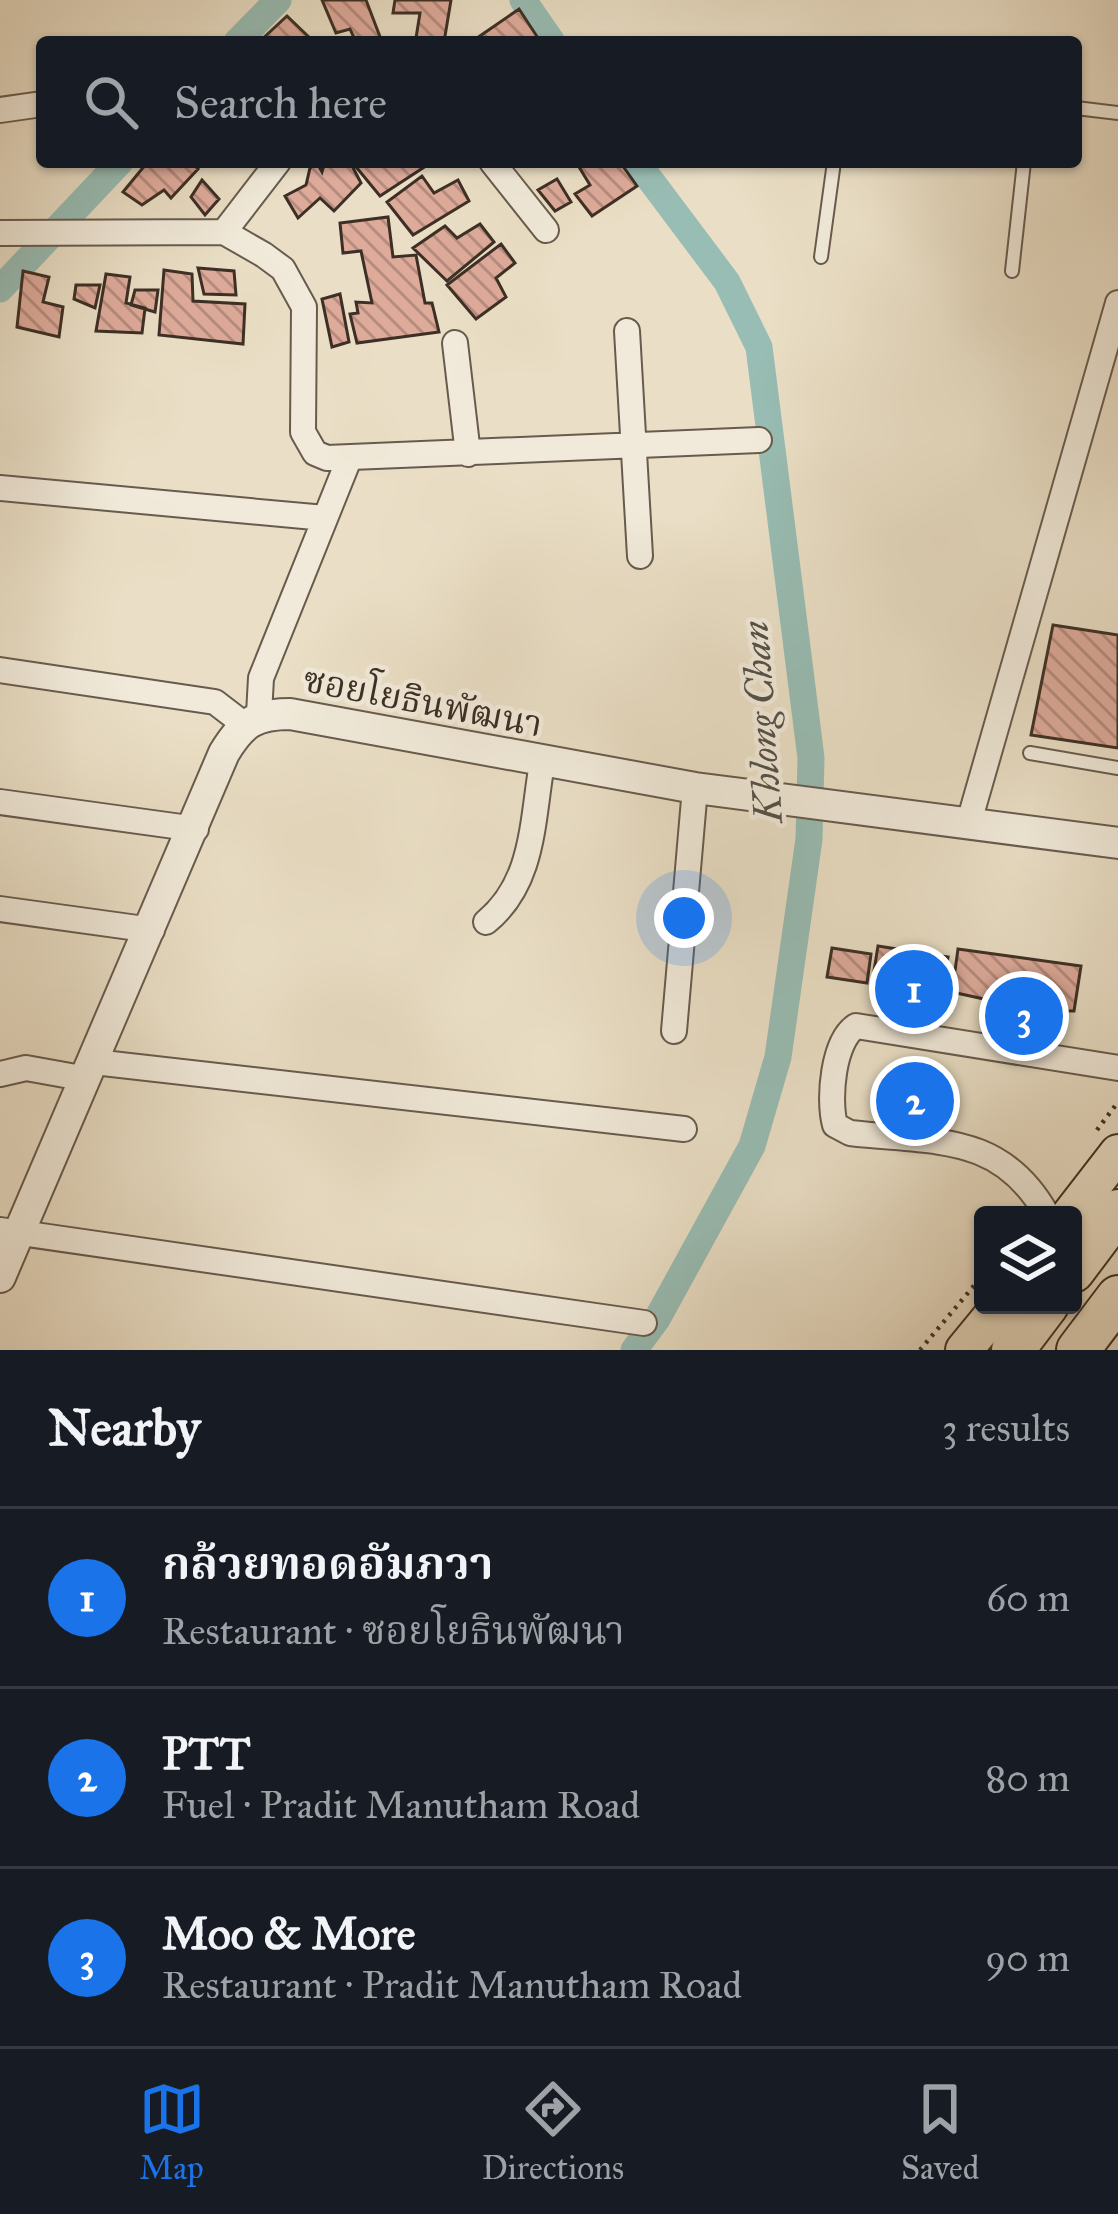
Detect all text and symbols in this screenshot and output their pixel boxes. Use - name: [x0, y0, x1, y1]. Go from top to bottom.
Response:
- search box: [36, 36, 1082, 168]
- icon: search: [78, 69, 144, 135]
- text: Search here: [174, 75, 387, 130]
- water label: Khlong Chan: [731, 619, 793, 827]
- street label: ซอยโยธินพัฒนา: [300, 654, 547, 747]
- your location: [654, 888, 714, 948]
- pin: 1: [875, 944, 953, 1034]
- pin: 3: [985, 971, 1063, 1061]
- pin: 2: [876, 1056, 954, 1146]
- map controls: [974, 1206, 1082, 1314]
- button: layers: [974, 1206, 1082, 1314]
- text: Nearby: [48, 1397, 200, 1459]
- text: 3 results: [942, 1404, 1070, 1452]
- text: กล้วยทอดอัมภวา: [162, 1536, 493, 1591]
- text: 1: [79, 1574, 95, 1622]
- text: 60 m: [986, 1574, 1070, 1622]
- text: Restaurant · ซอยโยธินพัฒนา: [162, 1607, 625, 1655]
- text: PTT: [162, 1726, 251, 1781]
- text: 2: [77, 1754, 97, 1802]
- text: 80 m: [985, 1754, 1070, 1802]
- text: Fuel · Pradit Manutham Road: [162, 1781, 640, 1829]
- text: Moo & More: [162, 1906, 415, 1961]
- text: 3: [79, 1934, 95, 1982]
- text: 90 m: [985, 1934, 1070, 1982]
- text: Restaurant · Pradit Manutham Road: [162, 1961, 742, 2009]
- tab: Map: [139, 2076, 205, 2188]
- tab: Directions: [482, 2076, 624, 2188]
- tab: Saved: [901, 2076, 979, 2188]

